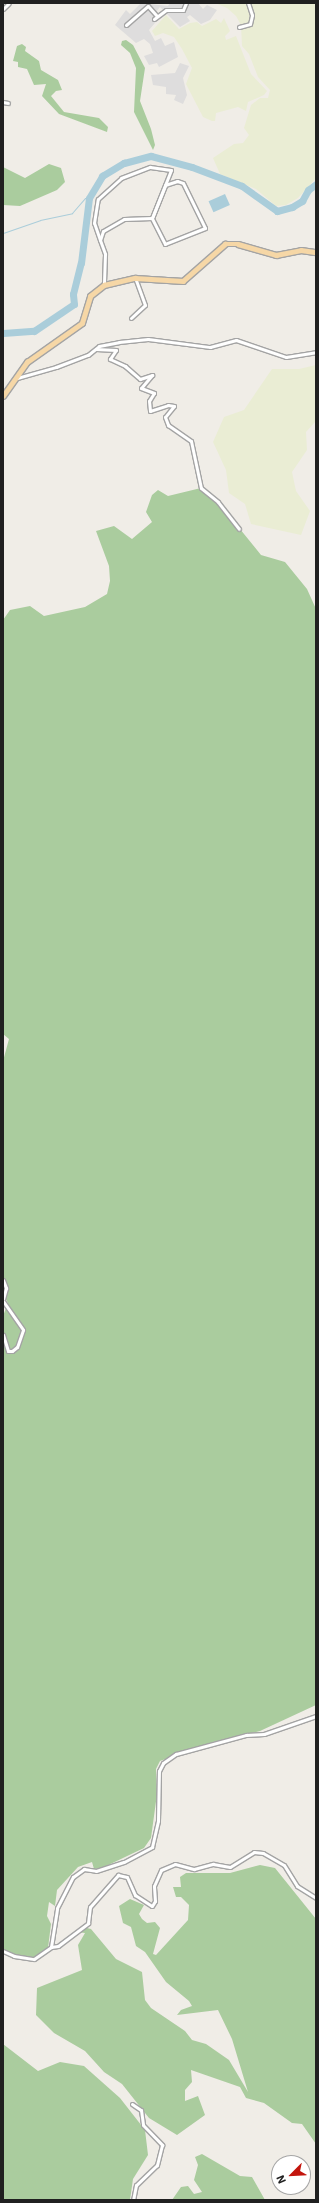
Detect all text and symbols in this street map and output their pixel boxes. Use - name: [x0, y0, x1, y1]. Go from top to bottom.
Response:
- north arrow: [271, 2155, 311, 2195]
- text: N: [273, 2173, 289, 2186]

